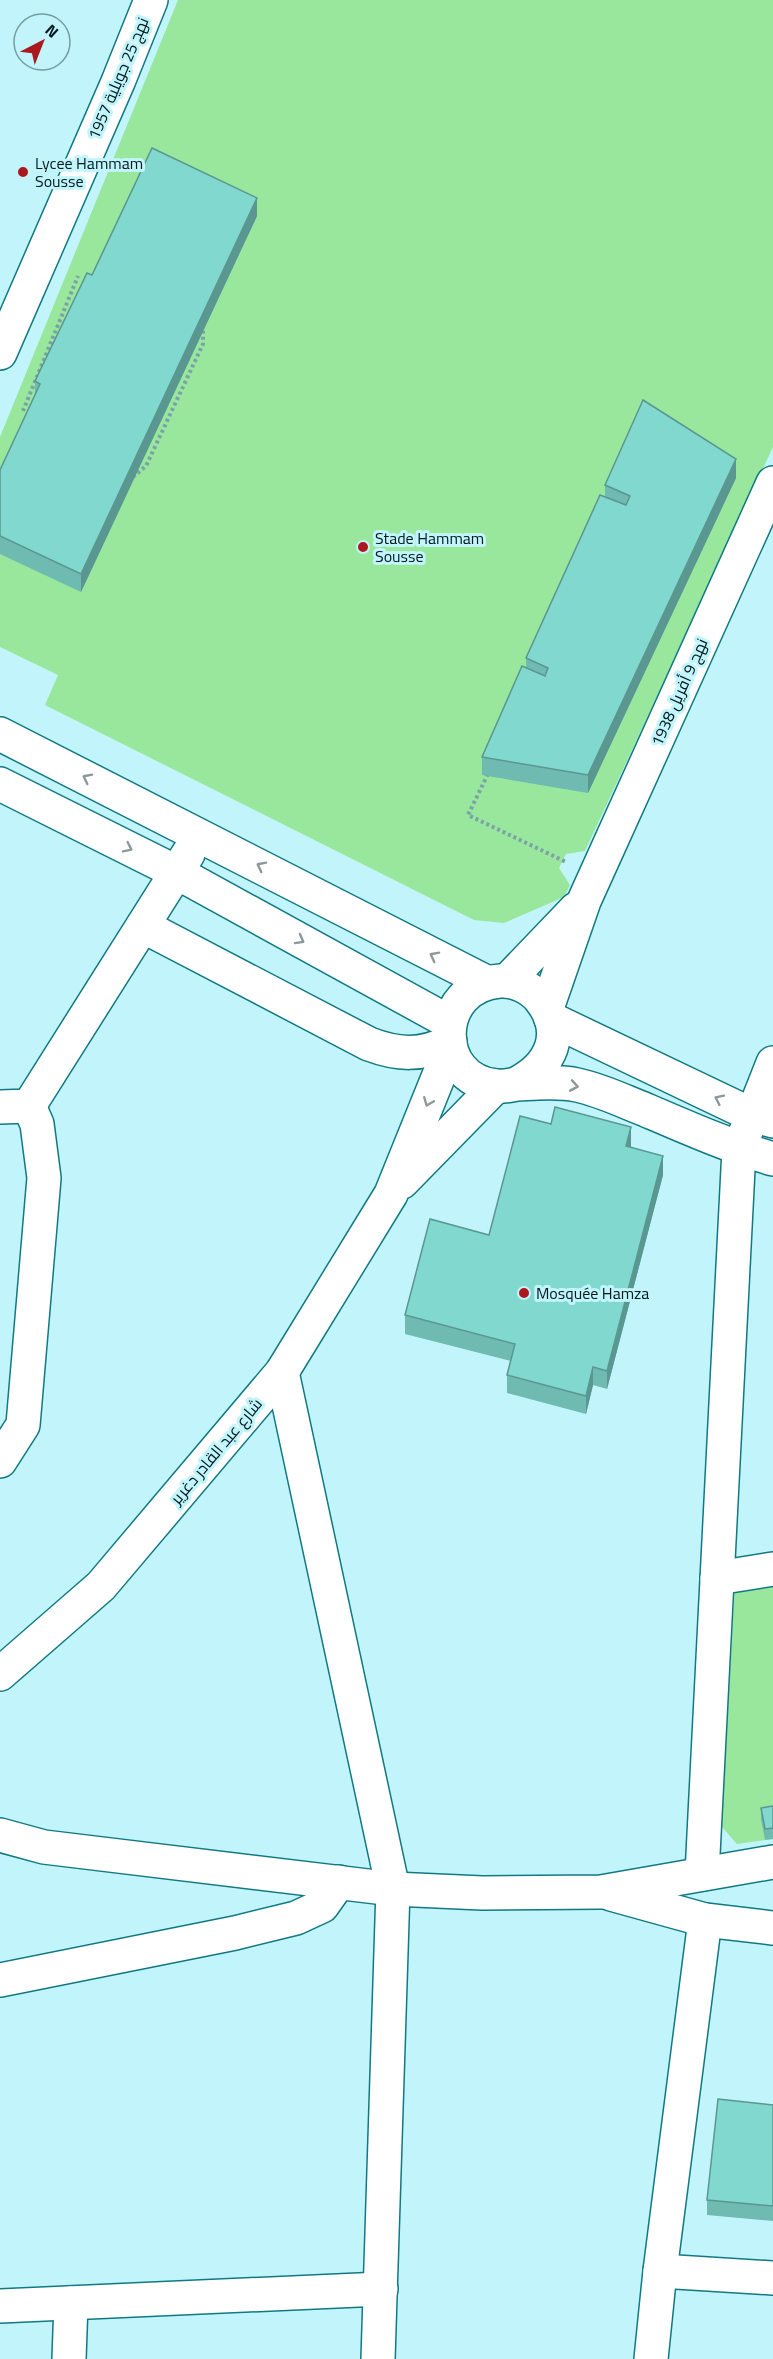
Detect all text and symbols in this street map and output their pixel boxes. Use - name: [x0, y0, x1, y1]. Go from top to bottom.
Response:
- north arrow: [12, 12, 72, 72]
- street label: نهج 25 جويلية 1957: [81, 13, 155, 143]
- text: N: [40, 18, 64, 43]
- place label: Lycee Hammam Sousse: [35, 151, 143, 193]
- marker: Lycee Hammam Sousse: [16, 165, 30, 179]
- place label: Stade Hammam Sousse: [375, 526, 484, 568]
- marker: Stade Hammam Sousse: [356, 540, 370, 554]
- street label: نهج 9 أفريل 1938: [644, 634, 714, 750]
- one-way arrow: [83, 774, 93, 785]
- one-way arrow: [121, 840, 132, 852]
- one-way arrow: [256, 862, 267, 874]
- one-way arrow: [293, 933, 304, 944]
- one-way arrow: [429, 951, 440, 963]
- one-way arrow: [569, 1079, 579, 1092]
- one-way arrow: [714, 1095, 725, 1107]
- one-way arrow: [423, 1096, 435, 1107]
- place label: Mosquée Hamza: [536, 1281, 649, 1305]
- marker: Mosquée Hamza: [517, 1286, 531, 1300]
- street label: شارع عبد القادر دغرير: [164, 1393, 268, 1510]

